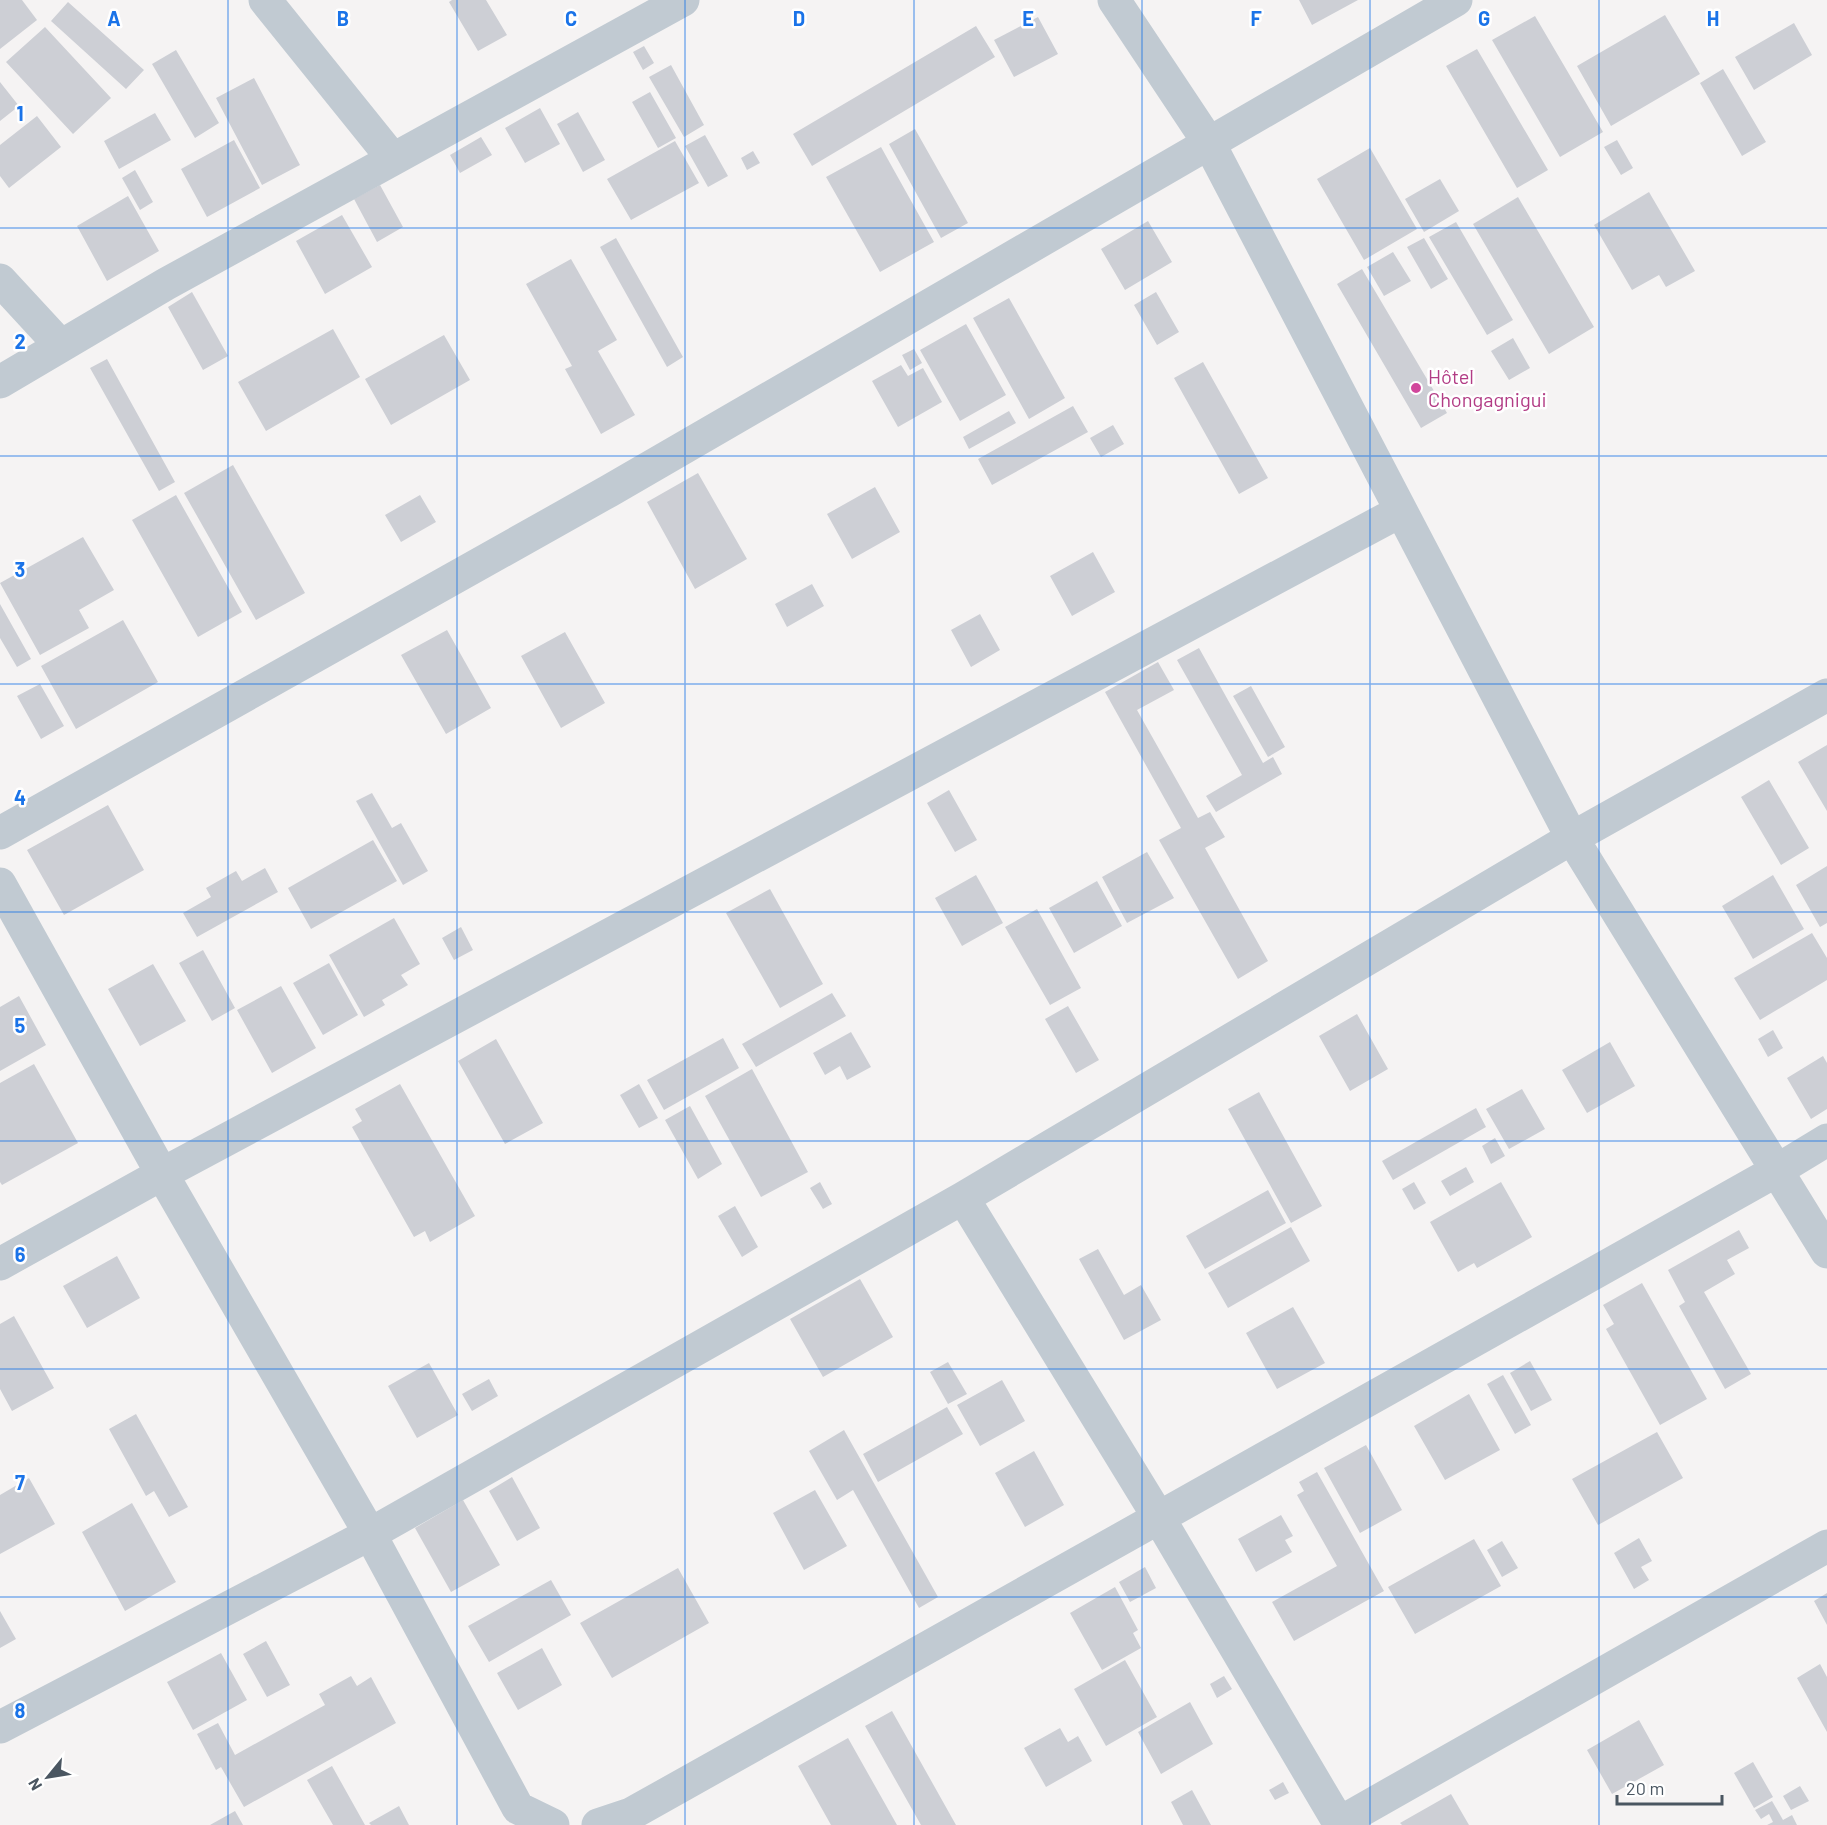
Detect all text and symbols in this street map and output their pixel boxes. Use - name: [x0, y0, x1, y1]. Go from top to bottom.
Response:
- text: A: [107, 6, 121, 30]
- text: B: [337, 6, 349, 30]
- text: C: [565, 6, 577, 30]
- text: D: [793, 6, 805, 30]
- text: E: [1022, 6, 1034, 30]
- text: F: [1250, 6, 1262, 30]
- text: G: [1478, 6, 1490, 30]
- text: H: [1707, 6, 1719, 30]
- text: 1: [16, 101, 24, 125]
- text: 2: [14, 329, 26, 353]
- place label: Hôtel Chongagnigui: [1428, 364, 1546, 411]
- marker: Hôtel Chongagnigui: [1409, 381, 1423, 395]
- text: 3: [15, 557, 25, 581]
- text: 4: [14, 785, 26, 809]
- text: 5: [15, 1013, 26, 1037]
- text: 6: [15, 1242, 26, 1266]
- text: 7: [15, 1470, 25, 1494]
- text: 8: [15, 1698, 26, 1722]
- north arrow: [18, 1747, 78, 1807]
- scale bar: [1617, 1768, 1722, 1806]
- text: N: [24, 1775, 45, 1794]
- text: 20 m: [1626, 1777, 1664, 1799]

